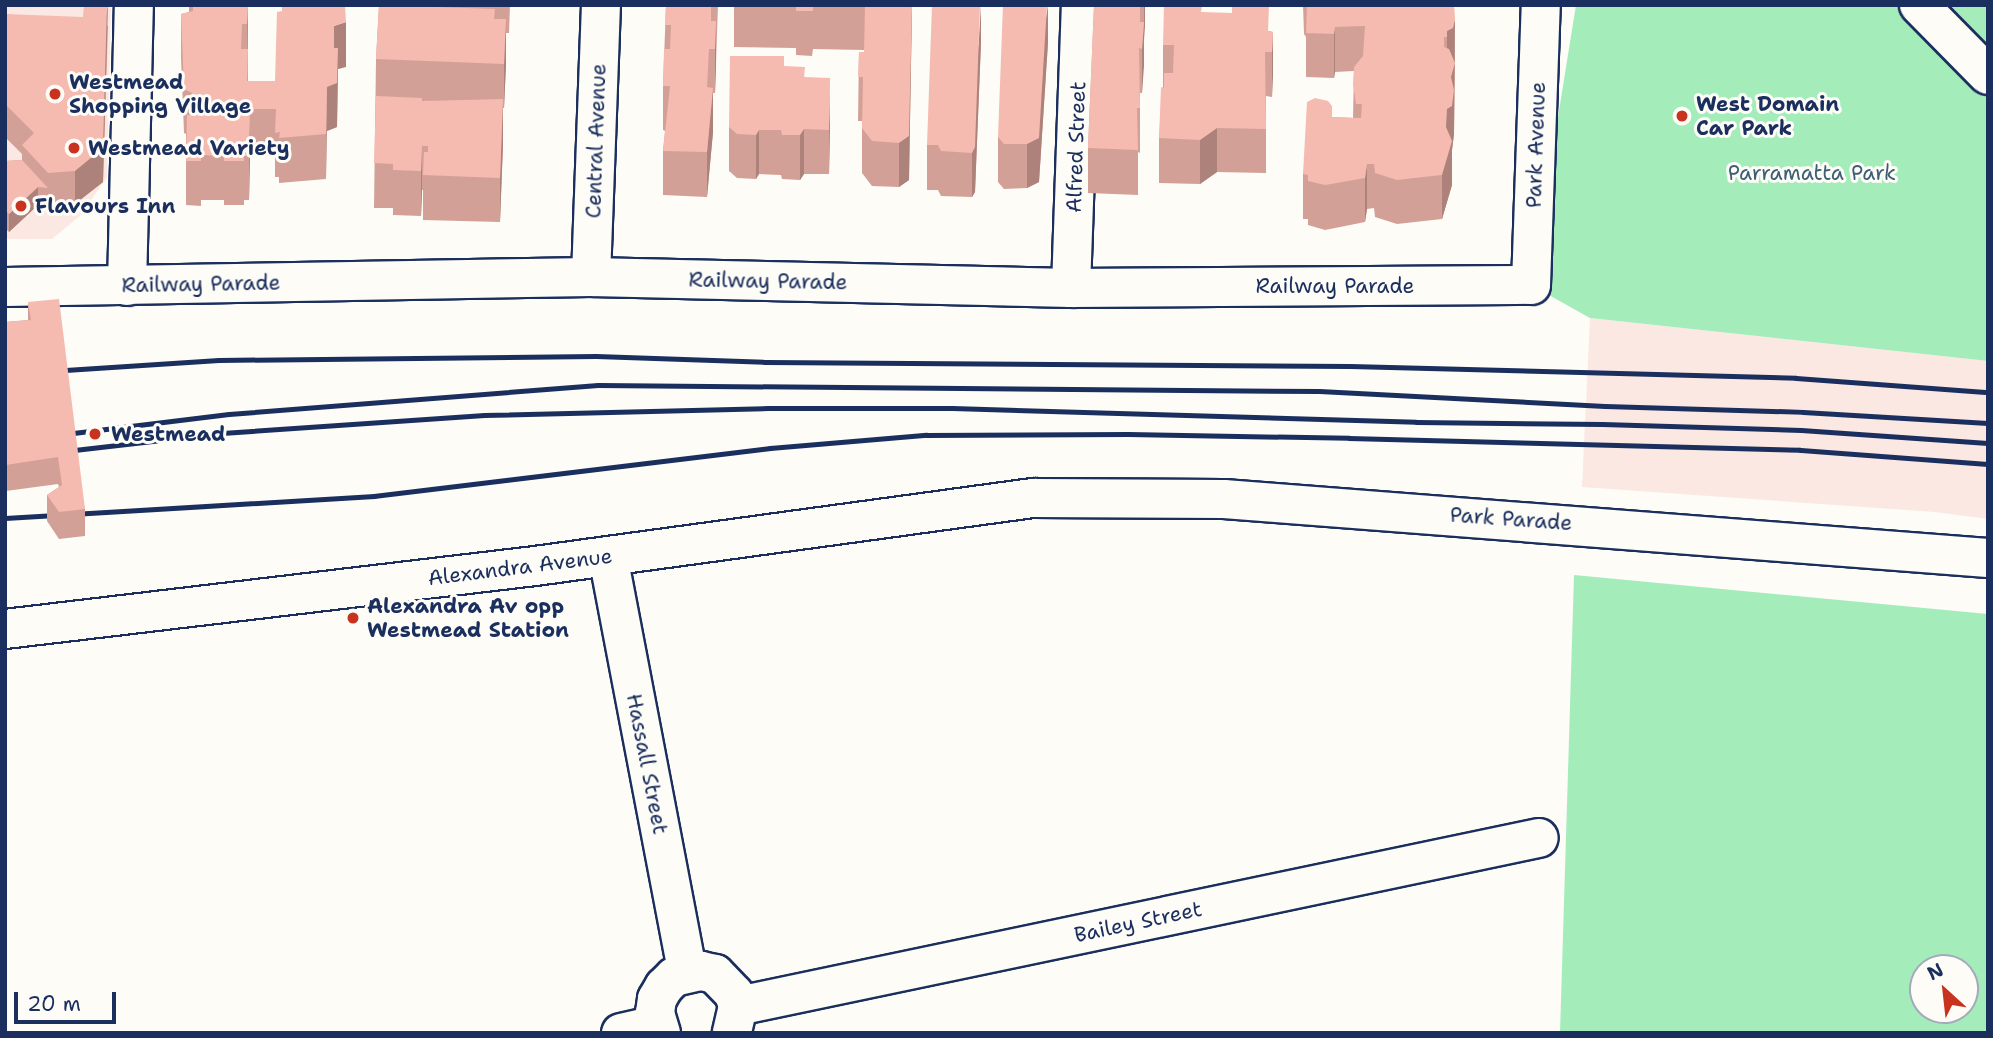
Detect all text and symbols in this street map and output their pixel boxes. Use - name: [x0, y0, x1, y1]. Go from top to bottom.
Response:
- street label: Central Avenue: [581, 63, 611, 219]
- place label: Westmead Shopping Village: [69, 69, 251, 119]
- street label: Alfred Street: [1061, 81, 1091, 213]
- street label: Park Avenue: [1521, 81, 1551, 209]
- marker: Westmead Shopping Village: [47, 86, 63, 102]
- place label: West Domain Car Park: [1696, 91, 1839, 141]
- marker: West Domain Car Park: [1674, 108, 1690, 124]
- place label: Westmead Variety: [88, 135, 290, 161]
- marker: Westmead Variety: [66, 140, 82, 156]
- park label: Parramatta Park: [1728, 160, 1896, 186]
- place label: Flavours Inn: [35, 193, 176, 219]
- marker: Flavours Inn: [13, 198, 29, 214]
- street label: Railway Parade: [688, 267, 848, 295]
- street label: Railway Parade: [121, 270, 281, 298]
- street label: Railway Parade: [1256, 273, 1414, 299]
- place label: Westmead: [111, 421, 225, 447]
- marker: Westmead: [85, 424, 105, 444]
- street label: Park Parade: [1449, 502, 1573, 536]
- street label: Alexandra Avenue: [426, 543, 614, 591]
- place label: Alexandra Av opp Westmead Station: [367, 593, 569, 643]
- marker: Alexandra Av opp Westmead Station: [345, 610, 361, 626]
- street label: Hassall Street: [621, 692, 673, 836]
- street label: Bailey Street: [1072, 896, 1204, 948]
- north arrow: [1909, 954, 1979, 1024]
- text: N: [1923, 957, 1948, 986]
- scale bar: [18, 978, 119, 1022]
- text: 20 m: [27, 990, 81, 1018]

